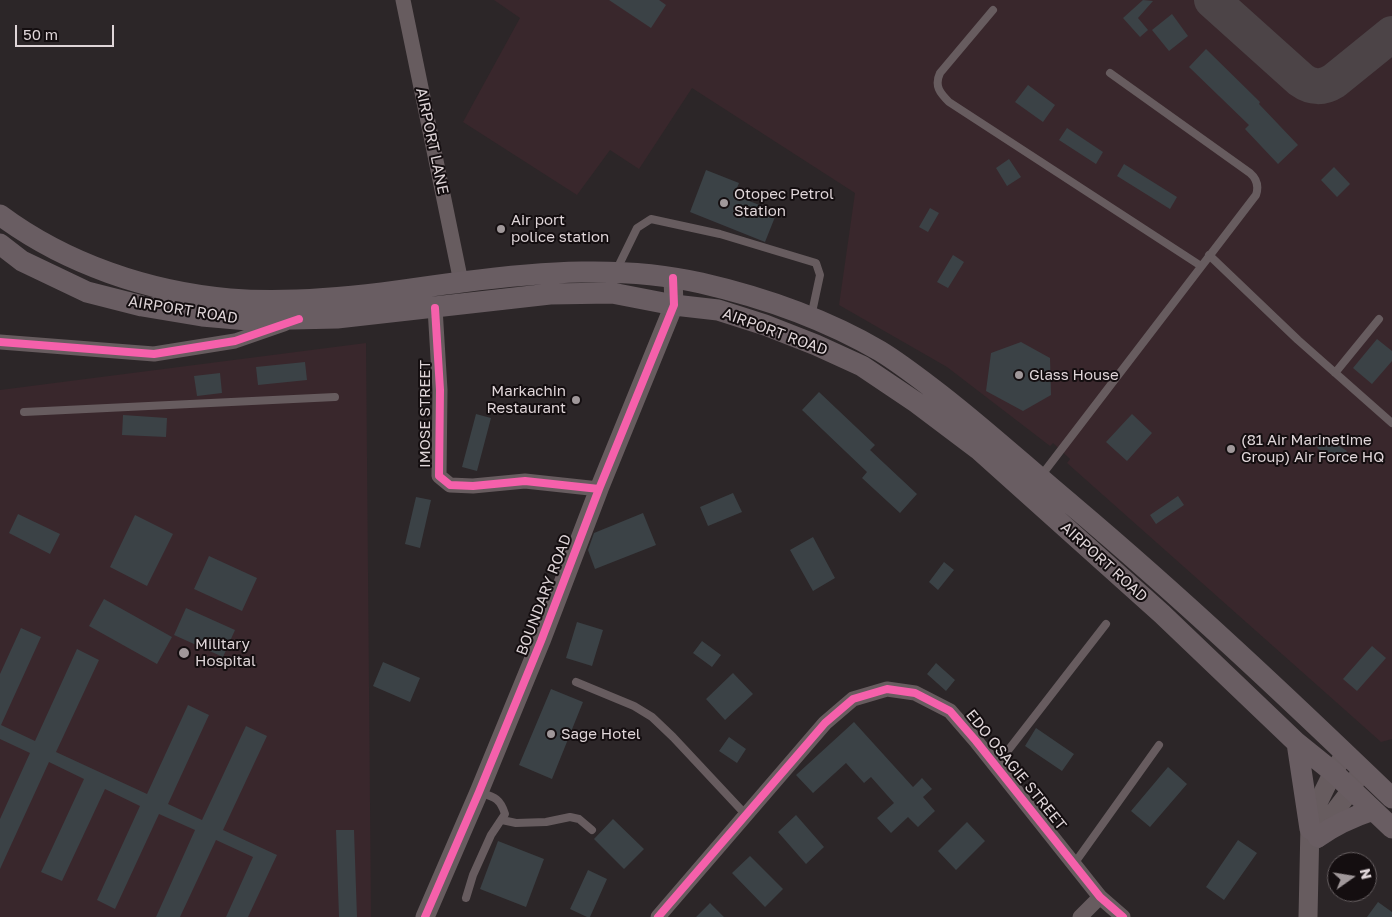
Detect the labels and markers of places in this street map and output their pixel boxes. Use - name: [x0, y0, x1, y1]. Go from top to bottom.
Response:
- place label: Otopec Petrol Station: [734, 185, 834, 220]
- marker: Otopec Petrol Station: [718, 197, 730, 209]
- place label: Air port police station: [511, 211, 609, 246]
- marker: Air port police station: [495, 223, 507, 235]
- place label: Glass House: [1029, 366, 1119, 384]
- marker: Glass House: [1013, 369, 1025, 381]
- place label: Markachin Restaurant: [487, 382, 566, 417]
- marker: Markachin Restaurant: [570, 394, 582, 406]
- place label: (81 Air Marinetime Group) Air Force HQ: [1241, 431, 1384, 466]
- marker: (81 Air Marinetime Group) Air Force HQ: [1225, 443, 1237, 455]
- place label: Military Hospital: [195, 635, 256, 670]
- marker: Military Hospital: [177, 646, 191, 660]
- place label: Sage Hotel: [561, 725, 641, 743]
- marker: Sage Hotel: [545, 728, 557, 740]

